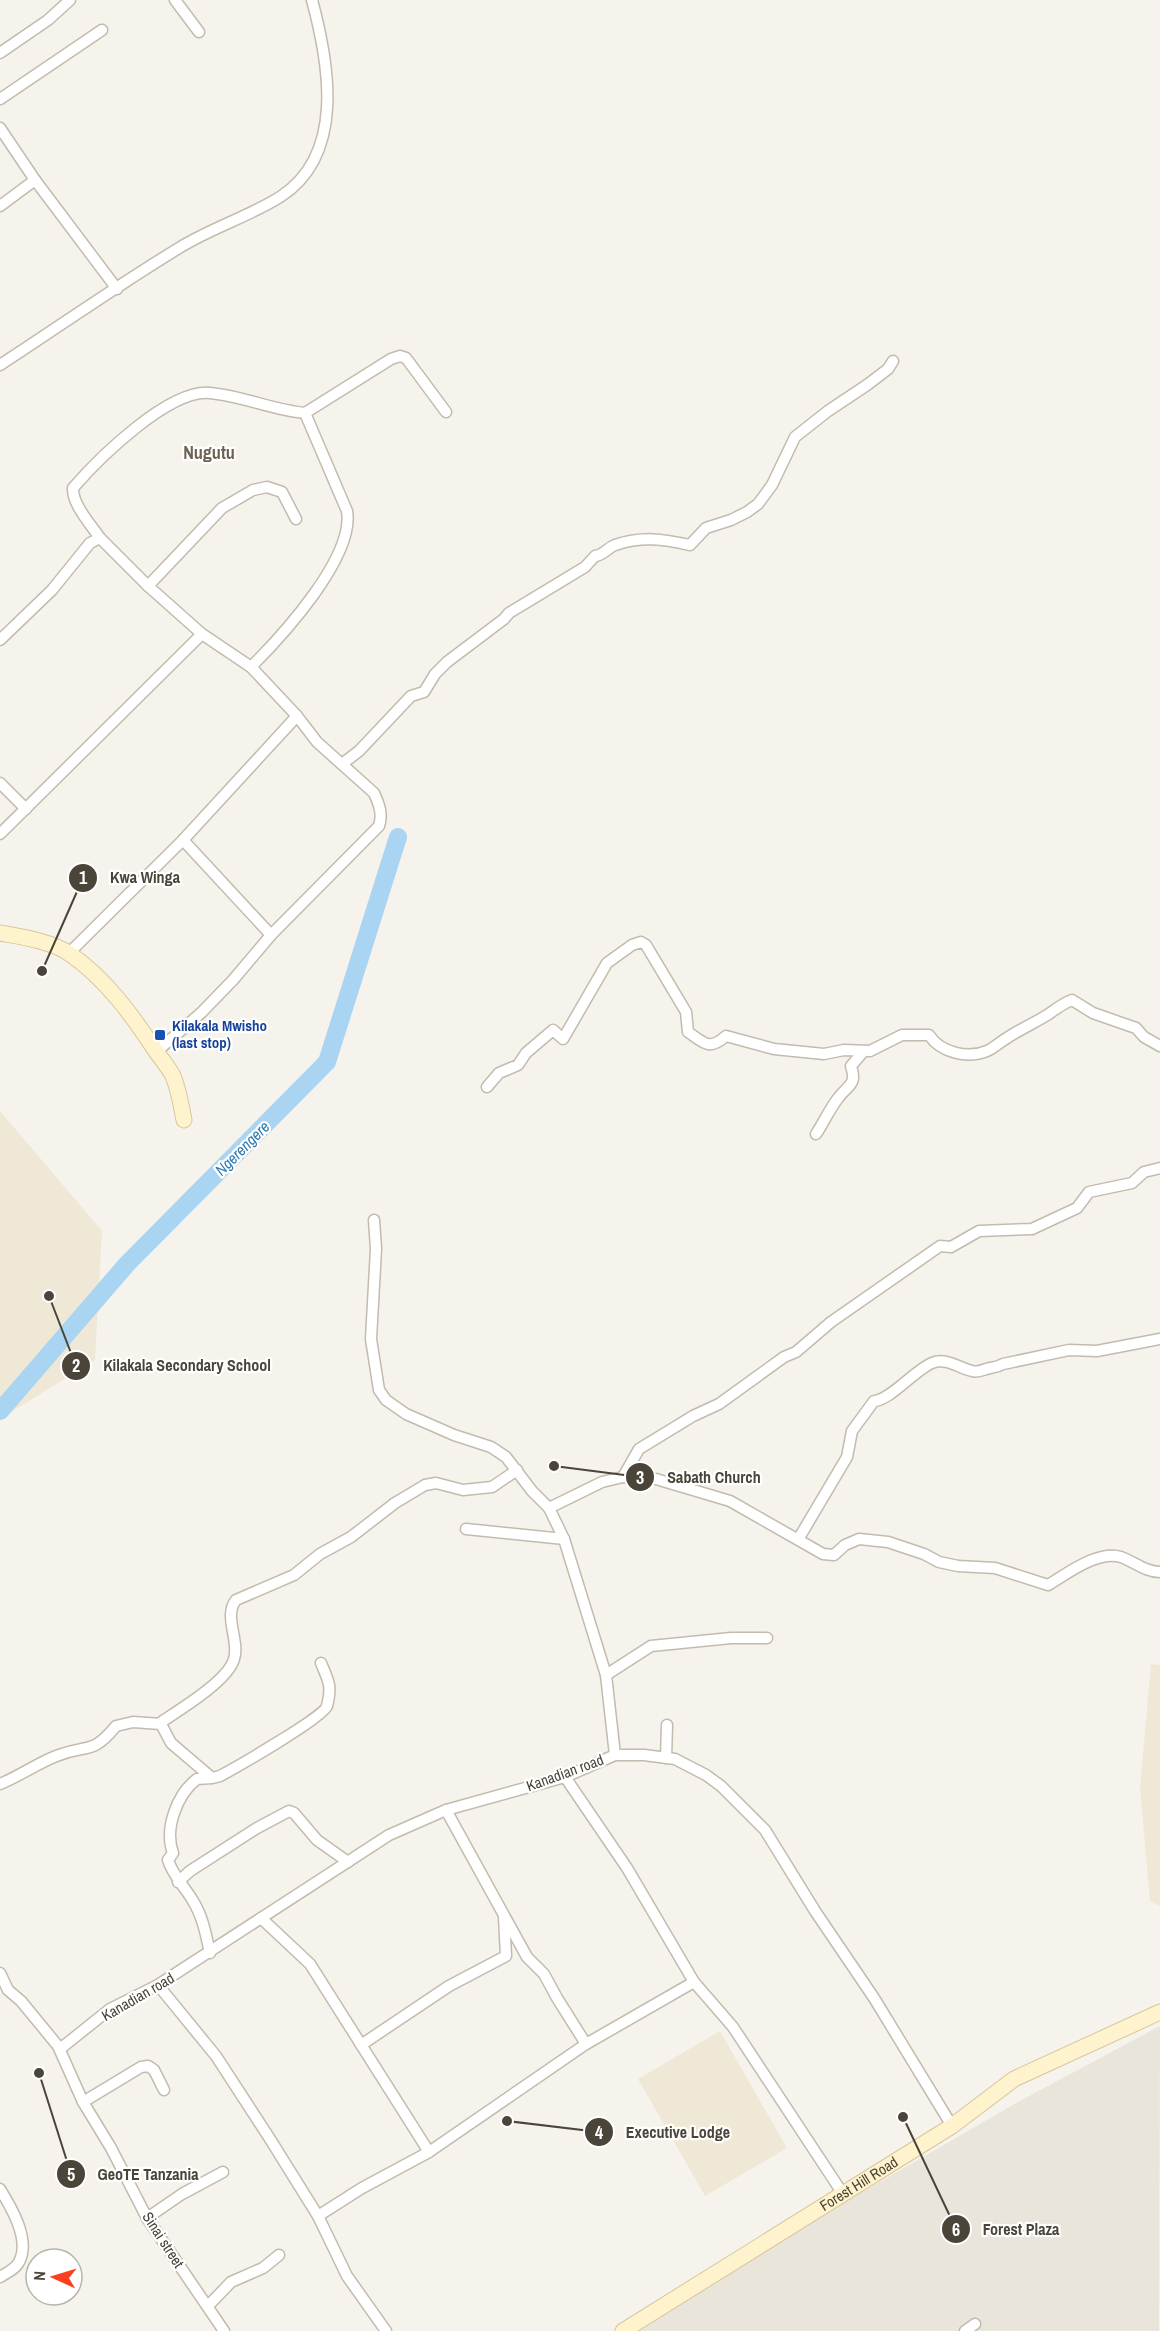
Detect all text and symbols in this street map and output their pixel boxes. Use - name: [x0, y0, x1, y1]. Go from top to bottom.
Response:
- district label: Nugutu: [183, 440, 235, 465]
- callout: Kwa Winga: [68, 861, 192, 895]
- text: 1: [79, 865, 88, 890]
- text: Kwa Winga: [110, 866, 181, 888]
- place label: Kilakala Mwisho (last stop): [172, 1015, 267, 1053]
- marker: Kilakala Mwisho (last stop): [153, 1028, 167, 1042]
- water label: Ngerengere: [210, 1116, 274, 1180]
- callout: Kilakala Secondary School: [61, 1349, 283, 1383]
- text: 2: [72, 1353, 80, 1378]
- text: Kilakala Secondary School: [103, 1354, 271, 1376]
- callout: Sabath Church: [625, 1460, 772, 1494]
- text: 3: [636, 1465, 644, 1490]
- text: Sabath Church: [667, 1466, 761, 1488]
- street label: Kanadian road: [523, 1749, 606, 1796]
- street label: Kanadian road: [98, 1967, 178, 2026]
- callout: Executive Lodge: [584, 2115, 742, 2149]
- text: 4: [595, 2120, 604, 2145]
- text: Executive Lodge: [626, 2121, 730, 2143]
- street label: Forest Hill Road: [816, 2151, 902, 2216]
- callout: GeoTE Tanzania: [56, 2157, 211, 2191]
- text: 5: [67, 2162, 75, 2187]
- text: GeoTE Tanzania: [97, 2163, 199, 2185]
- street label: Sinai street: [137, 2208, 190, 2272]
- callout: Forest Plaza: [941, 2212, 1072, 2246]
- text: 6: [952, 2217, 960, 2242]
- text: Forest Plaza: [983, 2218, 1060, 2240]
- north arrow: [24, 2247, 84, 2307]
- text: N: [28, 2270, 50, 2281]

